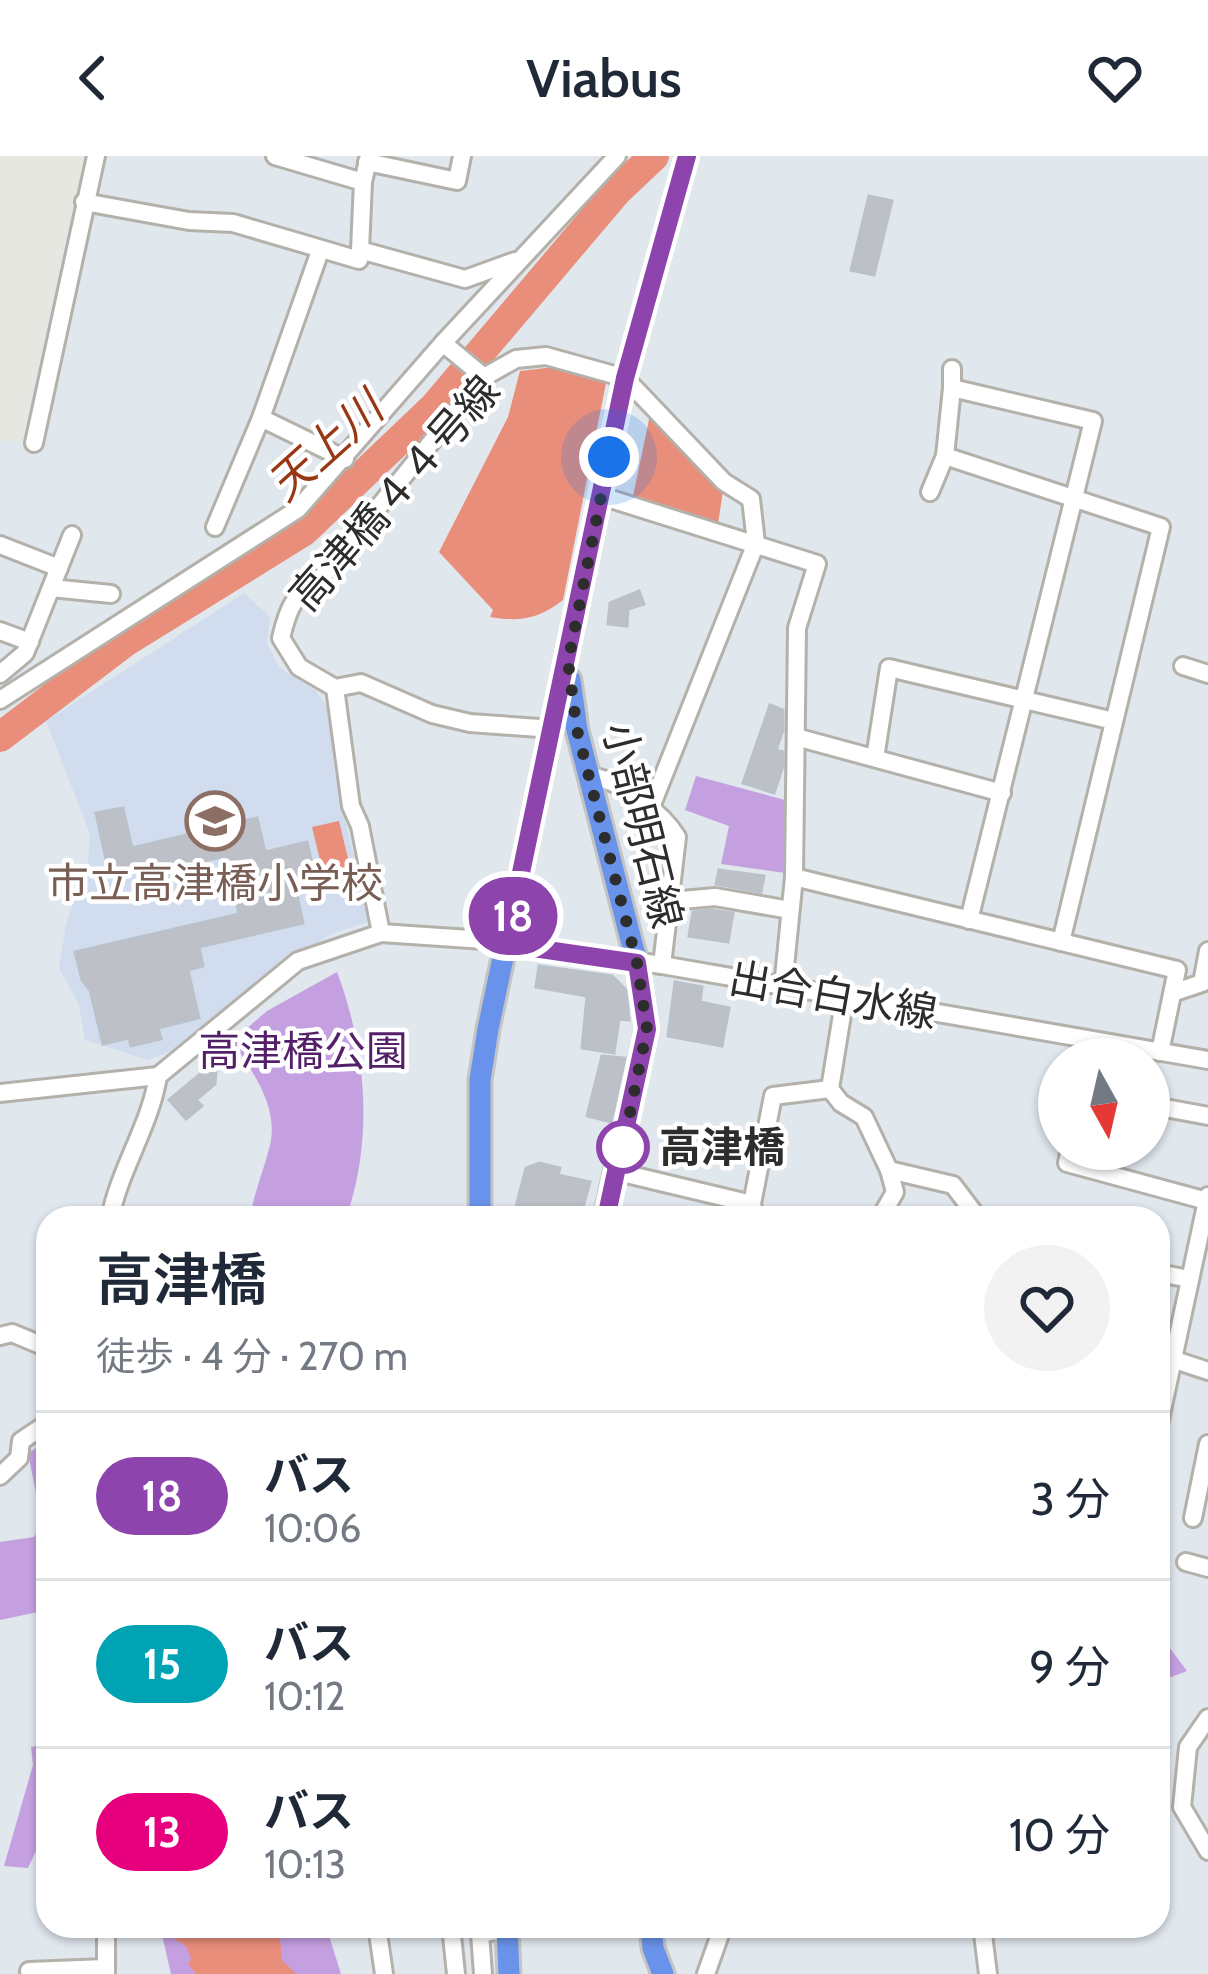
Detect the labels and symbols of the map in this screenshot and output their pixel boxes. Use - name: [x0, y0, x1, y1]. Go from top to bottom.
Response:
- street label: 高津橋４４号線: [278, 365, 510, 621]
- water label: 天上川: [257, 378, 396, 511]
- your location: [579, 427, 639, 487]
- street label: 小部明石線: [592, 717, 694, 933]
- school or university icon: 市立高津橋小学校: [184, 790, 246, 852]
- place label: 市立高津橋小学校: [47, 857, 383, 909]
- line badge: 18: [459, 877, 567, 955]
- street label: 出合白水線: [725, 951, 941, 1039]
- park label: 高津橋公園: [198, 1025, 408, 1077]
- north arrow: [1038, 1038, 1170, 1170]
- place label: 高津橋: [659, 1121, 785, 1173]
- marker: 高津橋: [598, 1122, 648, 1172]

